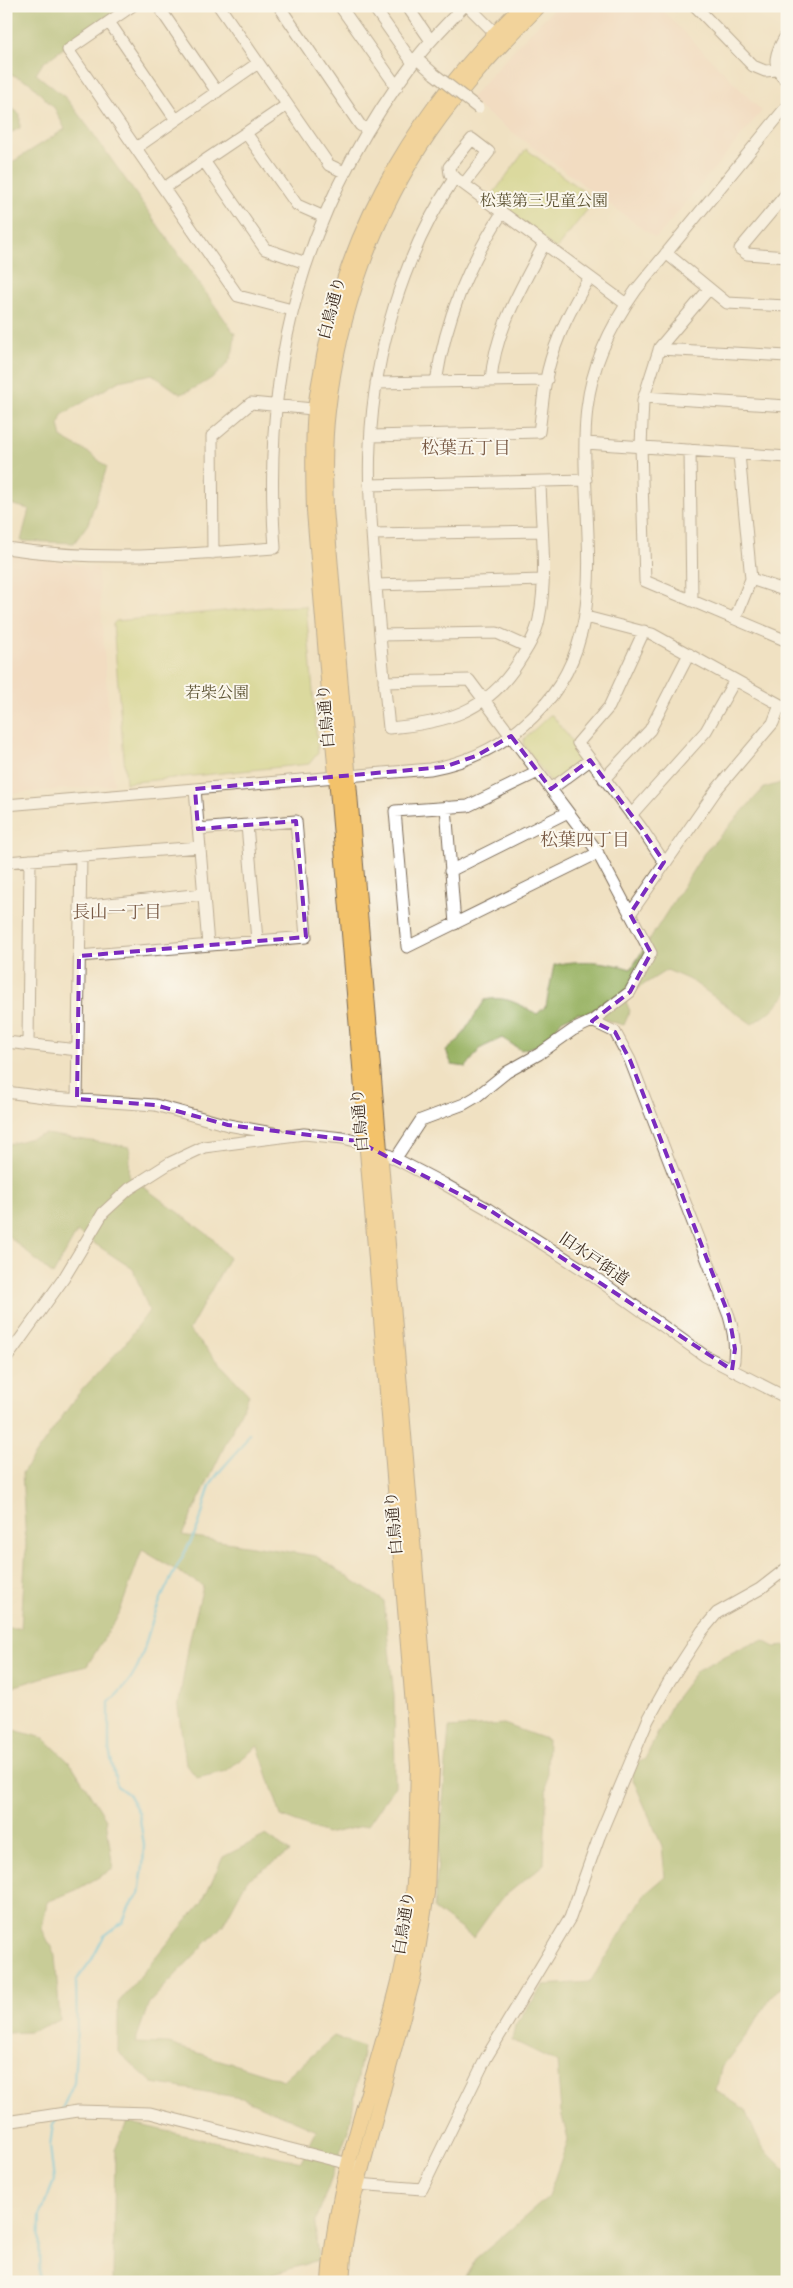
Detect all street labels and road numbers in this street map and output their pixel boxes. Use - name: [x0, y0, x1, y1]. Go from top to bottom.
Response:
- street label: 白鳥通り: [314, 274, 350, 342]
- street label: 白鳥通り: [313, 683, 339, 749]
- street label: 白鳥通り: [347, 1087, 373, 1153]
- street label: 旧水戸街道: [555, 1228, 633, 1290]
- street label: 白鳥通り: [381, 1490, 407, 1556]
- street label: 白鳥通り: [389, 1890, 419, 1956]

